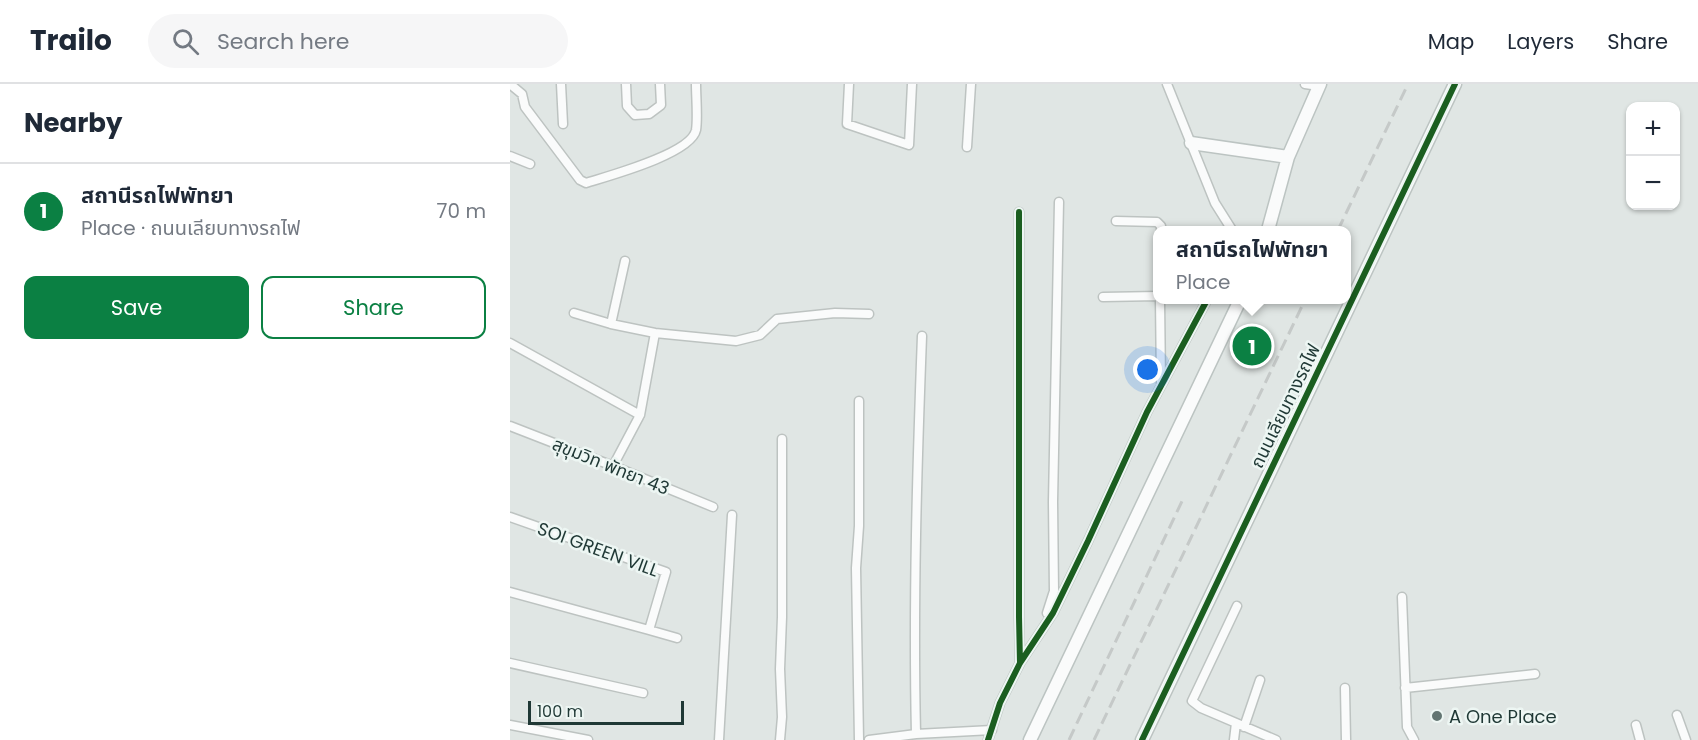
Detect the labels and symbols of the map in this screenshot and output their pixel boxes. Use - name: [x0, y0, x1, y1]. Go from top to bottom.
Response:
- pin: 1: [1232, 324, 1272, 368]
- street label: ถนนเลียบทางรถไฟ: [1244, 340, 1326, 472]
- your location: [1133, 355, 1162, 384]
- street label: สุขุมวิท พัทยา 43: [549, 431, 673, 501]
- street label: SOI GREEN VILL: [534, 516, 662, 583]
- scale bar: [528, 698, 684, 726]
- place label: A One Place: [1449, 704, 1557, 729]
- marker: A One Place: [1430, 709, 1444, 723]

